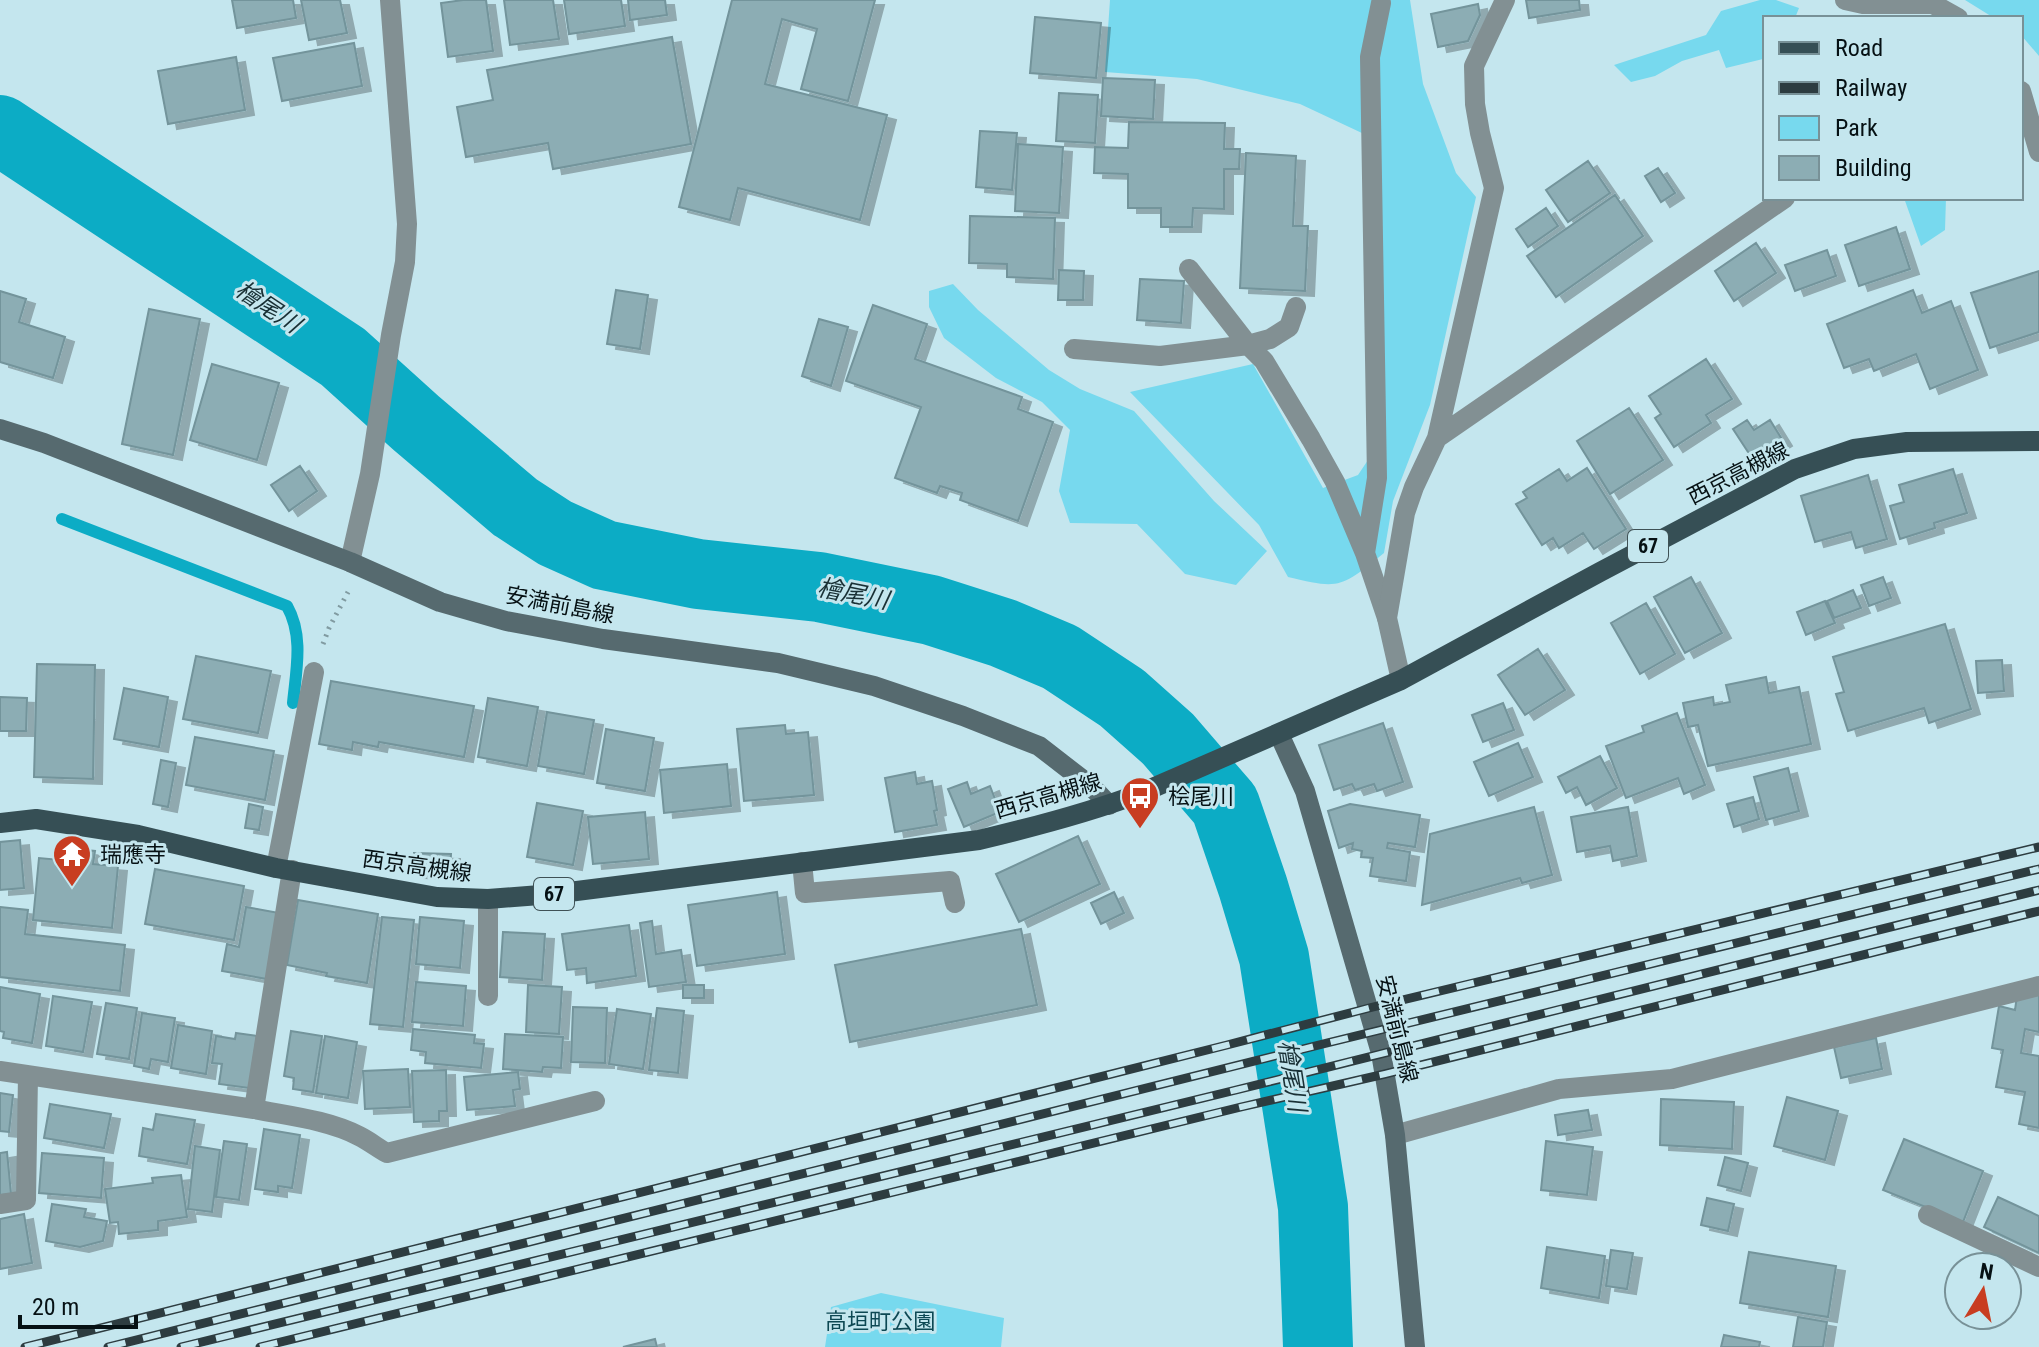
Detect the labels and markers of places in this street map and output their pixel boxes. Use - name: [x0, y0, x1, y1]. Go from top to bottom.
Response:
- bus stop icon: 桧尾川: [1119, 775, 1161, 830]
- place label: 桧尾川: [1168, 784, 1234, 809]
- temple icon: 瑞應寺: [51, 833, 93, 888]
- place label: 瑞應寺: [100, 842, 166, 867]

